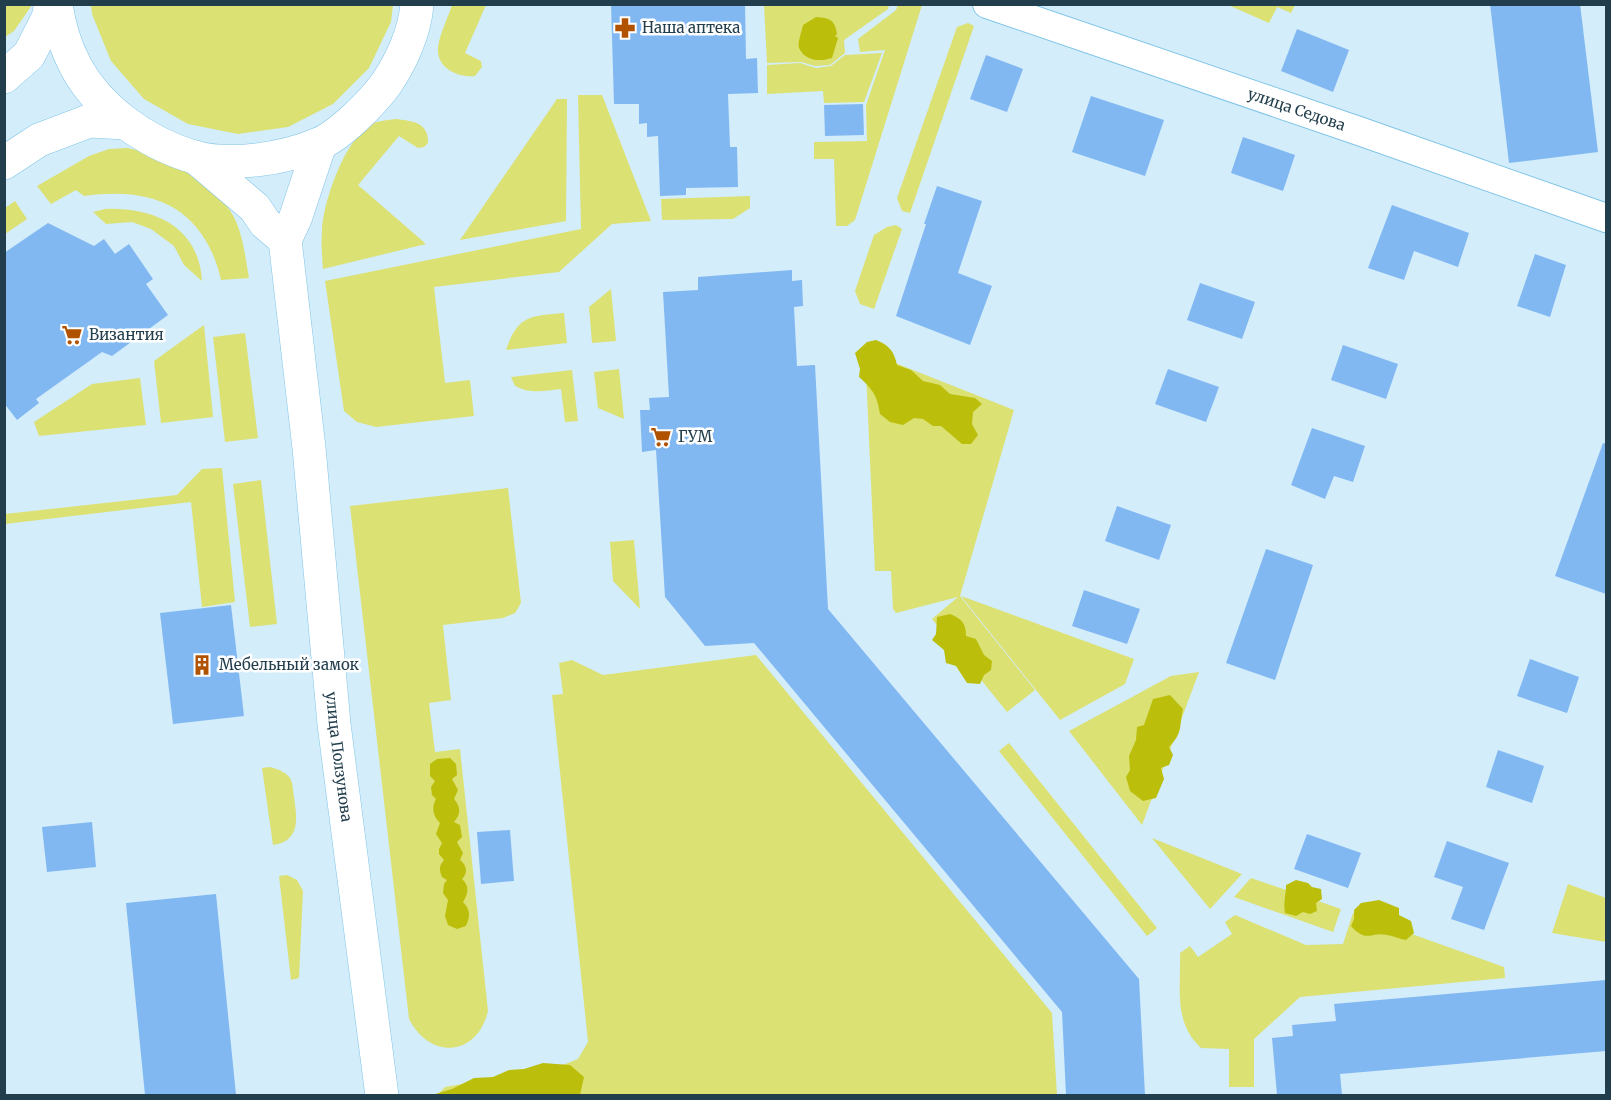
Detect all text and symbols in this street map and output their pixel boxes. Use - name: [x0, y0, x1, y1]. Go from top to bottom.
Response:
- pharmacy icon: Наша аптека: [613, 16, 637, 40]
- place label: Наша аптека: [642, 18, 740, 37]
- street label: улица Седова: [1245, 84, 1348, 135]
- supermarket icon: Византия: [60, 323, 84, 347]
- place label: Византия: [89, 325, 164, 344]
- supermarket icon: ГУМ: [649, 425, 673, 449]
- place label: ГУМ: [678, 427, 712, 446]
- building icon: Мебельный замок: [190, 653, 214, 677]
- place label: Мебельный замок: [219, 655, 360, 674]
- street label: улица Ползунова: [322, 691, 357, 823]

